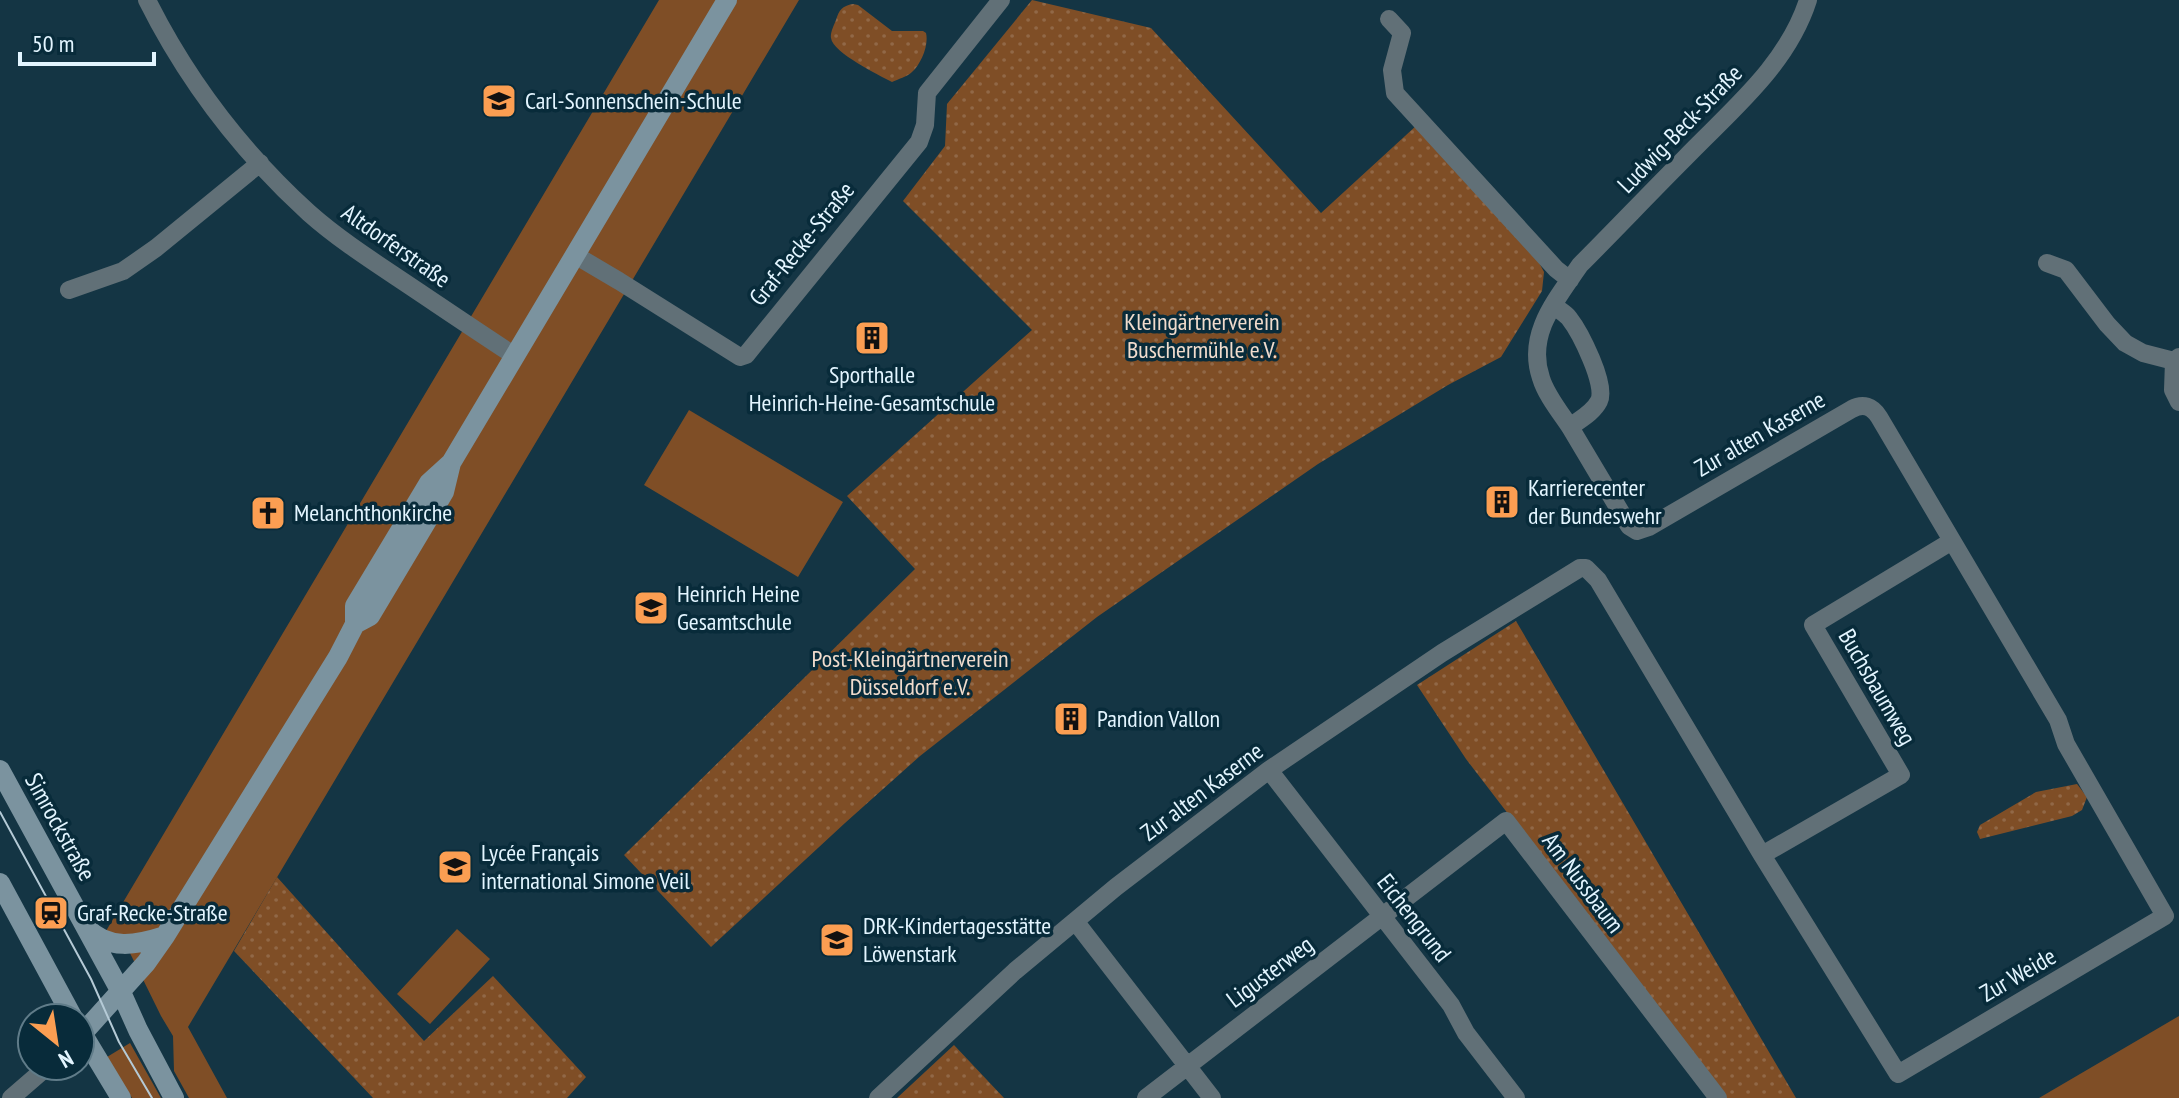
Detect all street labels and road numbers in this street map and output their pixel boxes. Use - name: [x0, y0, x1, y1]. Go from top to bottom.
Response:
- street label: Ludwig-Beck-Straße: [1611, 58, 1749, 199]
- street label: Graf-Recke-Straße: [742, 175, 861, 312]
- street label: Altdorferstraße: [336, 197, 457, 294]
- street label: Zur alten Kaserne: [1689, 384, 1830, 483]
- street label: Buchsbaumweg: [1832, 623, 1923, 750]
- street label: Zur alten Kaserne: [1134, 735, 1269, 848]
- street label: Simrockstraße: [18, 767, 103, 886]
- street label: Am Nussbaum: [1536, 826, 1631, 939]
- street label: Eichengrund: [1370, 867, 1458, 968]
- street label: Ligusterweg: [1220, 929, 1319, 1014]
- street label: Zur Weide: [1974, 941, 2061, 1009]

